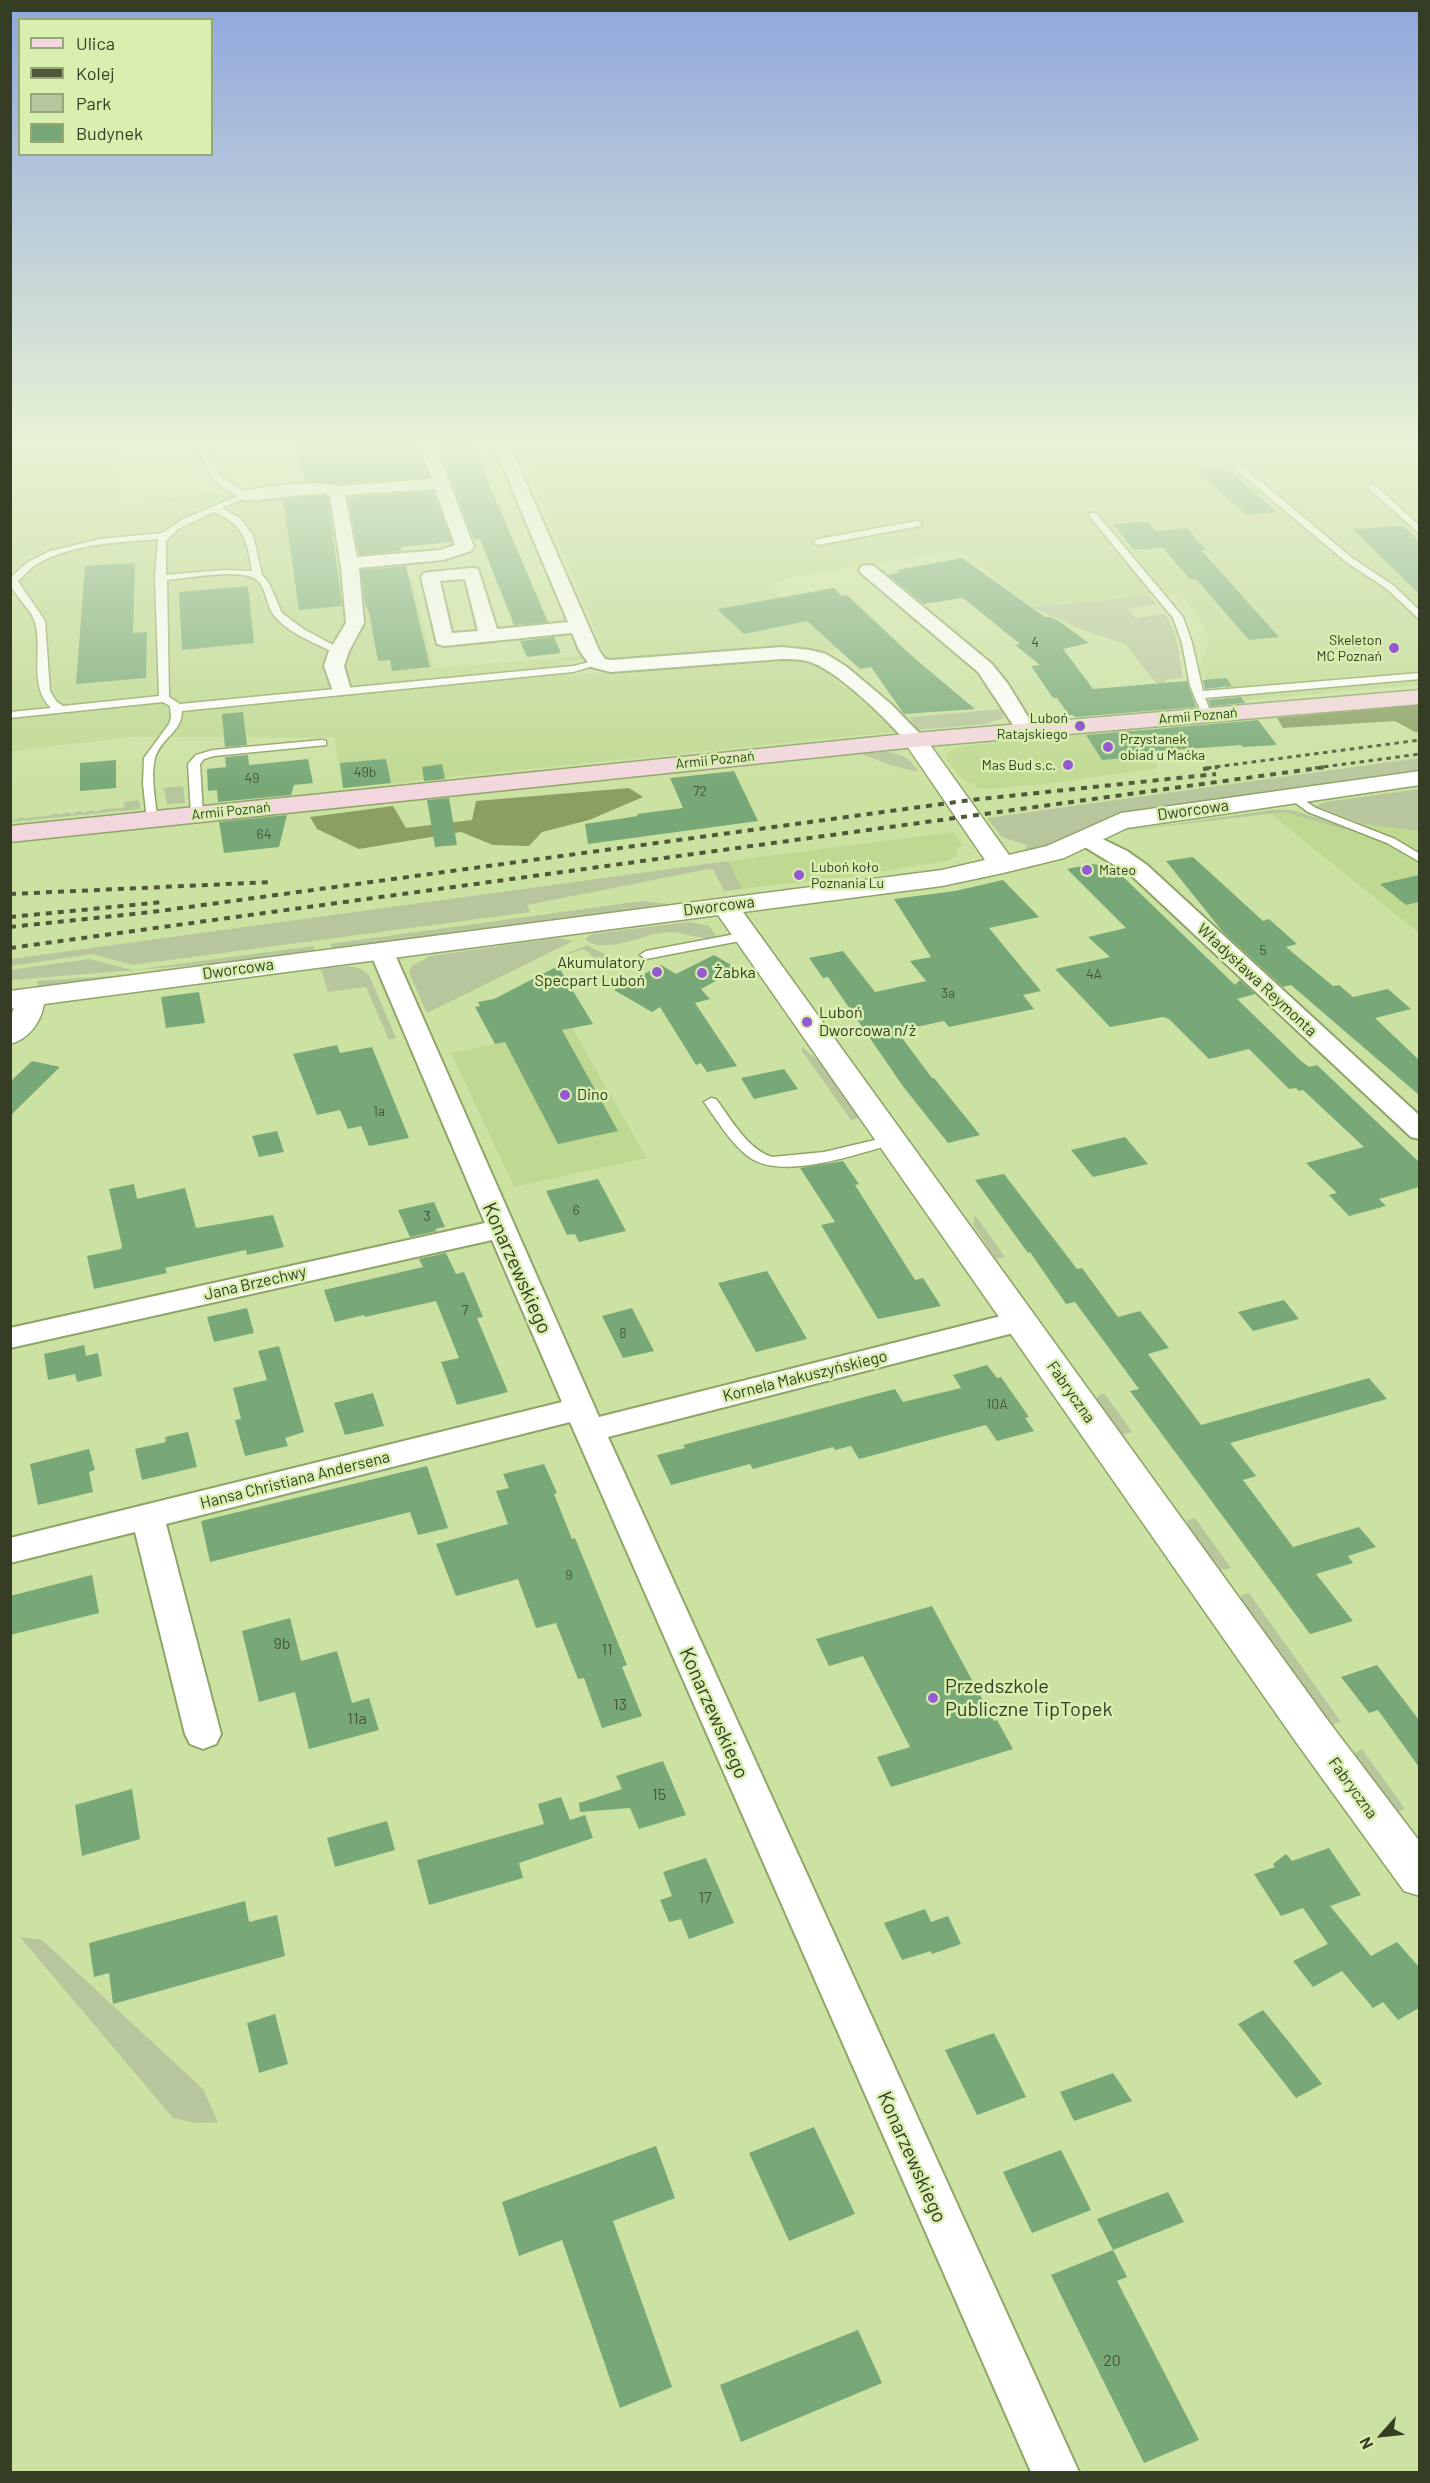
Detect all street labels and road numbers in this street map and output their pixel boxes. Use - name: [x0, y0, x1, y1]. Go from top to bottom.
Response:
- street label: Armii Poznań: [1158, 704, 1238, 728]
- street label: Armii Poznań: [675, 748, 755, 772]
- street label: Dworcowa: [1156, 796, 1230, 824]
- street label: Armii Poznań: [191, 799, 271, 823]
- street label: Dworcowa: [682, 892, 756, 920]
- street label: Władysława Reymonta: [1193, 919, 1321, 1041]
- street label: Dworcowa: [201, 955, 275, 983]
- street label: Konarzewskiego: [477, 1199, 557, 1337]
- street label: Jana Brzechwy: [202, 1262, 308, 1304]
- street label: Kornela Makuszyńskiego: [721, 1346, 889, 1406]
- street label: Fabryczna: [1043, 1357, 1099, 1427]
- street label: Hansa Christiana Andersena: [198, 1447, 392, 1513]
- street label: Konarzewskiego: [674, 1644, 754, 1782]
- street label: Fabryczna: [1324, 1754, 1382, 1822]
- street label: Konarzewskiego: [872, 2088, 952, 2226]

